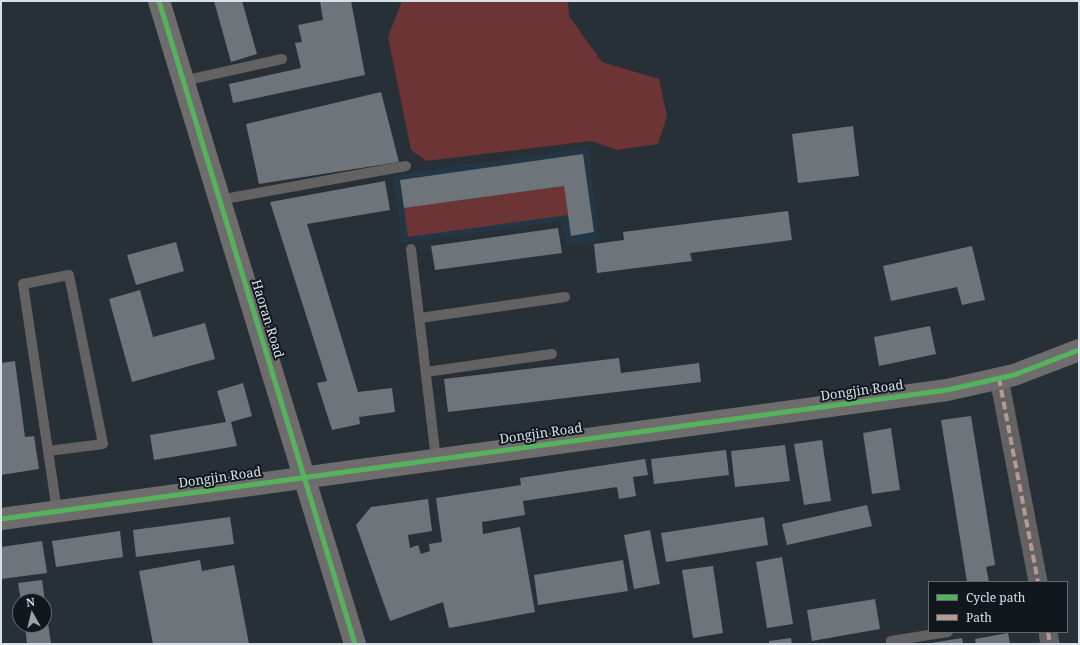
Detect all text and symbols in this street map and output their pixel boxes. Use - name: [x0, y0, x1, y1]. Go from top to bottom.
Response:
- street label: Haoran Road: [248, 278, 286, 360]
- street label: Dongjin Road: [820, 377, 904, 405]
- street label: Dongjin Road: [499, 420, 583, 448]
- street label: Dongjin Road: [178, 464, 262, 492]
- legend: [928, 581, 1068, 633]
- text: Cycle path: [966, 589, 1025, 606]
- north arrow: [12, 593, 52, 633]
- text: N: [25, 594, 36, 610]
- text: Path: [966, 609, 992, 626]

